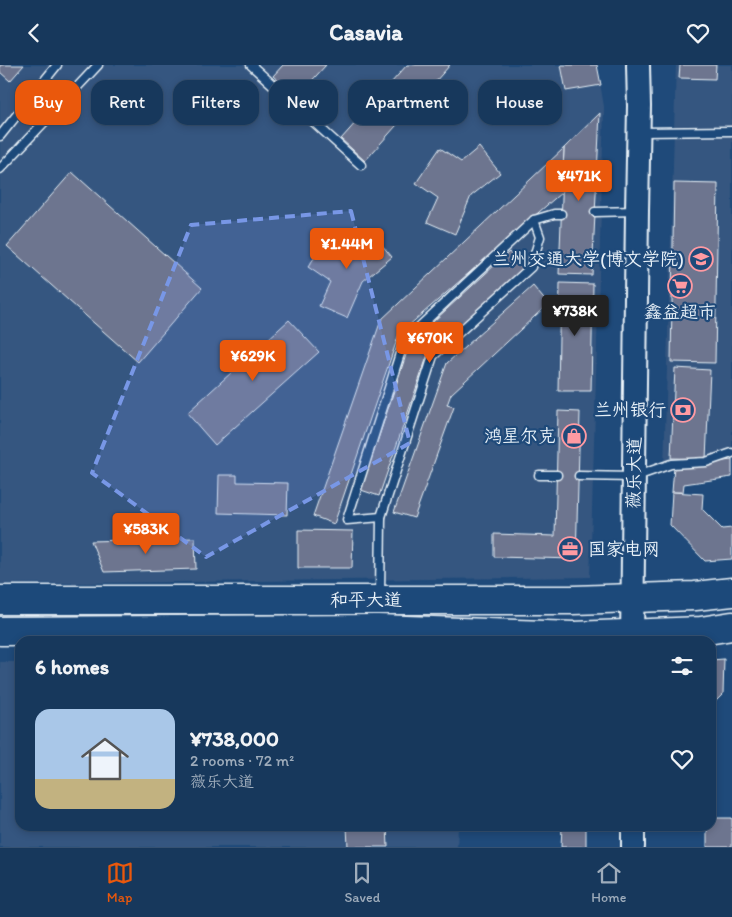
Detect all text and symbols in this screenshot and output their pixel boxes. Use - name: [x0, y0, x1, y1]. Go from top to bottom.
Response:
- icon: back: [20, 19, 48, 47]
- text: Casavia: [329, 19, 403, 46]
- icon: heart: [684, 19, 712, 47]
- chip: Buy: [15, 80, 81, 125]
- chip: Rent: [91, 80, 163, 125]
- chip: Filters: [173, 80, 259, 125]
- chip: New: [269, 80, 338, 125]
- chip: Apartment: [348, 80, 468, 125]
- chip: House: [478, 80, 562, 125]
- pin: ¥471K: [544, 159, 614, 202]
- text: ¥471K: [557, 166, 601, 185]
- pin: ¥1.44M: [306, 227, 388, 270]
- text: ¥1.44M: [321, 234, 373, 253]
- school or university icon: 兰州交通大学(博文学院): [688, 246, 714, 272]
- place label: 兰州交通大学(博文学院): [492, 248, 684, 270]
- supermarket icon: 鑫益超市: [667, 273, 693, 299]
- pin: ¥738K: [540, 295, 610, 337]
- text: ¥738K: [553, 301, 597, 320]
- place label: 鑫益超市: [644, 301, 716, 323]
- pin: ¥670K: [395, 321, 465, 364]
- text: ¥670K: [407, 328, 453, 347]
- pin: ¥629K: [218, 339, 288, 382]
- text: ¥629K: [231, 346, 275, 365]
- bank icon: 兰州银行: [670, 397, 696, 423]
- place label: 兰州银行: [594, 399, 666, 421]
- shop icon: 鸿星尔克: [561, 423, 587, 449]
- place label: 鸿星尔克: [484, 425, 556, 447]
- street label: 薇乐大道: [622, 437, 646, 509]
- pin: ¥583K: [111, 513, 181, 555]
- text: ¥583K: [123, 519, 169, 538]
- office icon: 国家电网: [557, 536, 583, 562]
- place label: 国家电网: [588, 538, 660, 560]
- street label: 和平大道: [330, 589, 402, 611]
- icon: filters: [668, 652, 696, 680]
- text: 6 homes: [35, 654, 109, 679]
- text: ¥738,000: [190, 726, 279, 751]
- icon: home: [75, 729, 135, 789]
- icon: heart: [668, 745, 696, 773]
- text: 2 rooms · 72 m²: [190, 751, 294, 770]
- text: 薇乐大道: [190, 772, 254, 791]
- tab: Map: [106, 859, 134, 906]
- tab: Saved: [345, 859, 380, 906]
- tab: Home: [591, 859, 627, 906]

